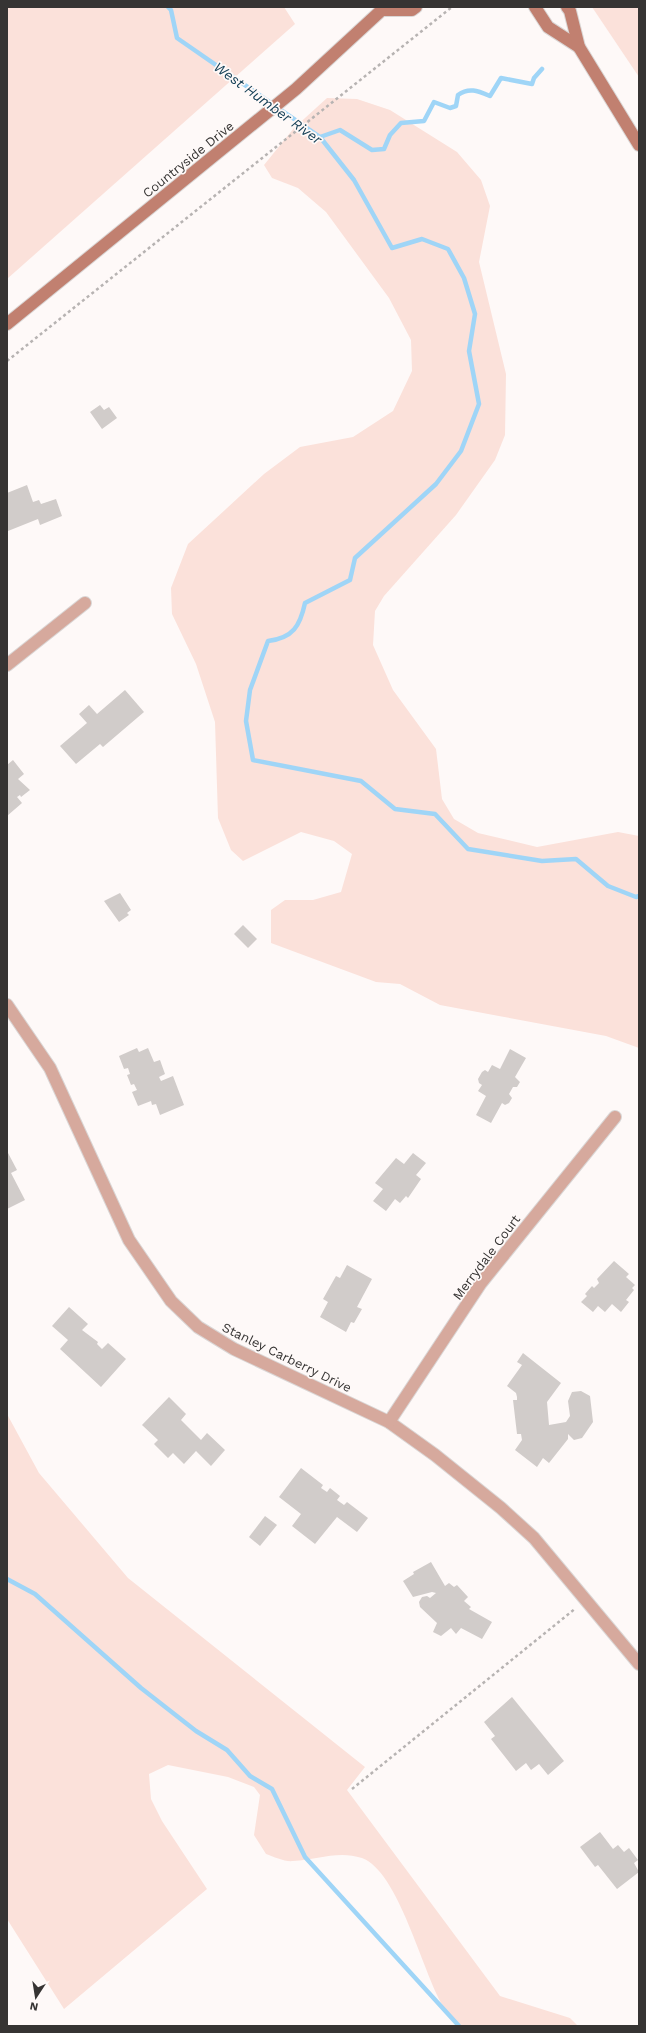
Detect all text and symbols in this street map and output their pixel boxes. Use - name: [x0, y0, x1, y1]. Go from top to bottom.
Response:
- water label: West Humber River: [211, 59, 325, 148]
- street label: Countryside Drive: [140, 118, 237, 201]
- street label: Merrydale Court: [450, 1211, 524, 1303]
- street label: Stanley Carberry Drive: [220, 1320, 354, 1395]
- north arrow: [16, 1977, 56, 2017]
- text: N: [29, 1999, 39, 2013]

